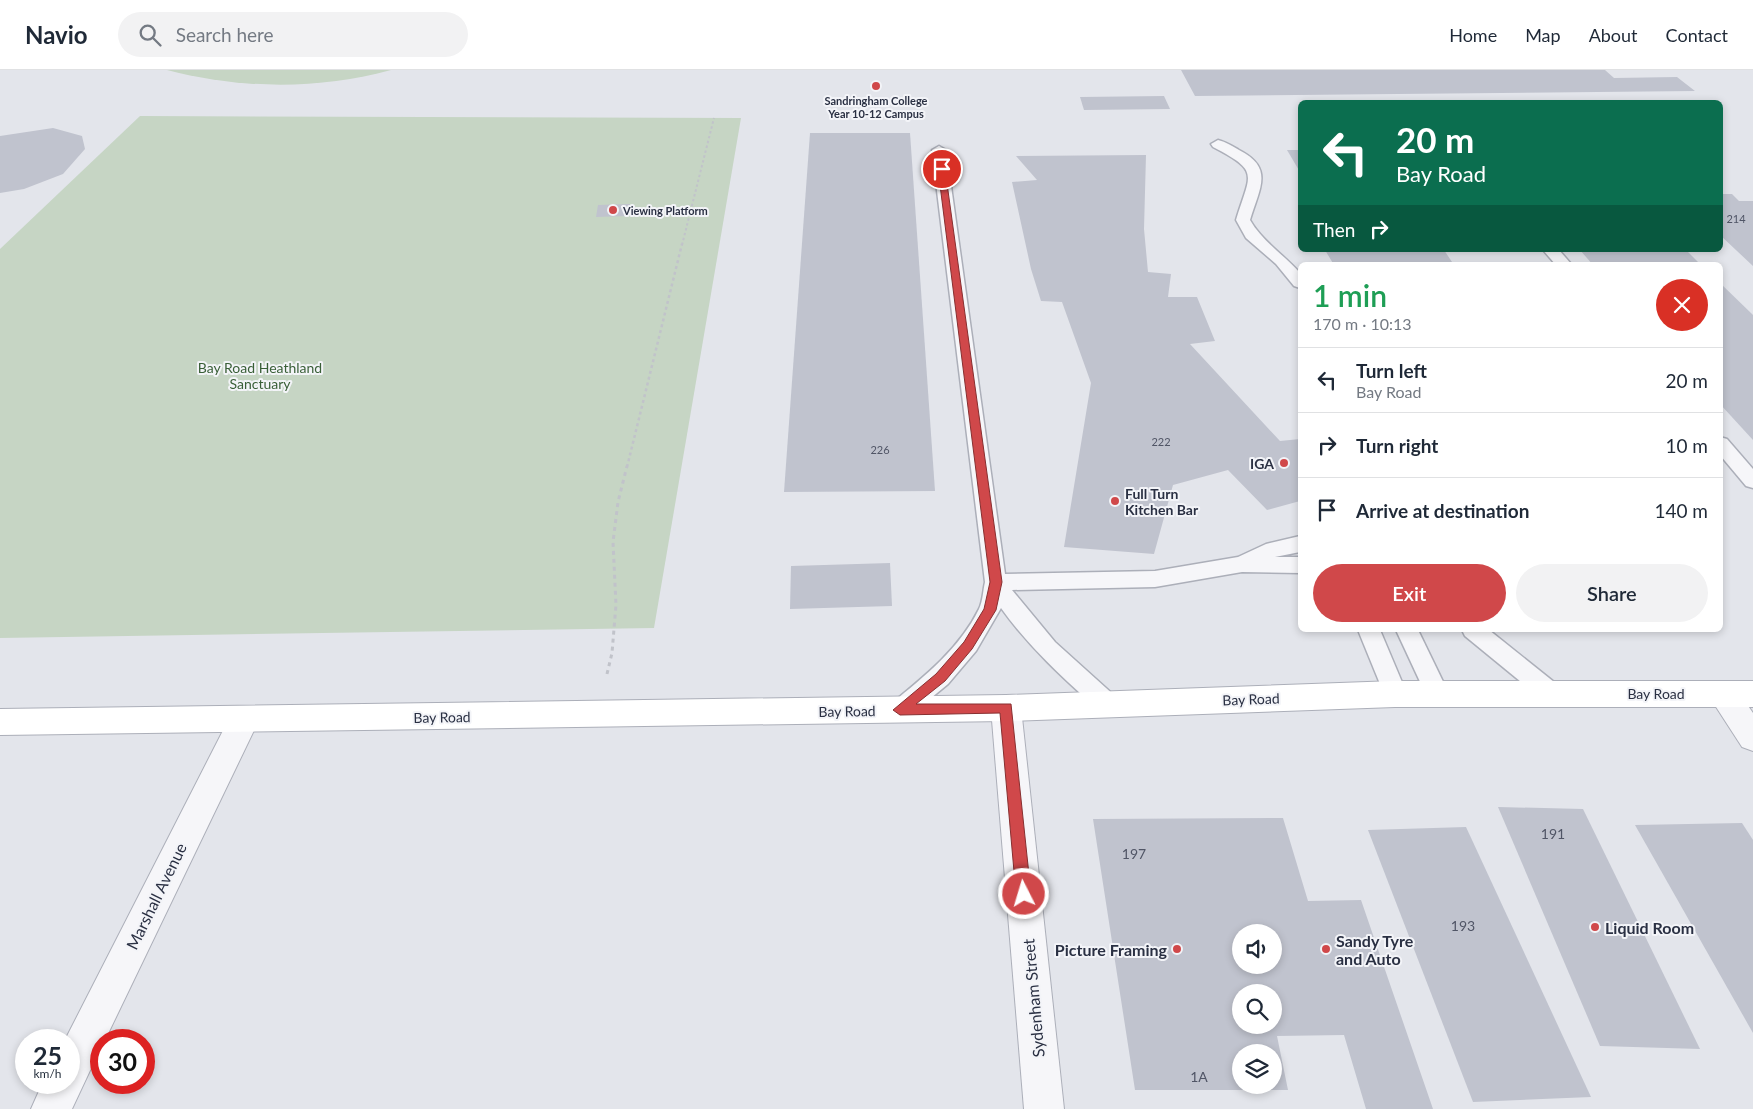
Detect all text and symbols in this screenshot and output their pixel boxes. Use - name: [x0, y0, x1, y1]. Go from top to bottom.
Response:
- search box: [118, 12, 468, 57]
- text: Navio: [25, 20, 88, 49]
- icon: search: [136, 21, 164, 49]
- text: Search here: [176, 23, 274, 46]
- text: Home: [1449, 24, 1497, 46]
- text: Map: [1525, 24, 1561, 46]
- text: About: [1589, 24, 1638, 46]
- text: Contact: [1666, 24, 1728, 46]
- marker: Sandringham College Year 10-12 Campus: [870, 80, 882, 92]
- place label: Sandringham College Year 10-12 Campus: [825, 94, 928, 120]
- text: 20 m: [1396, 118, 1474, 160]
- icon: left: [1313, 120, 1378, 185]
- pin: [921, 148, 963, 190]
- icon: arrive: [928, 155, 956, 183]
- text: Bay Road: [1396, 160, 1486, 187]
- marker: Viewing Platform: [607, 204, 619, 216]
- place label: Viewing Platform: [622, 204, 708, 217]
- house number: 214: [1726, 212, 1746, 225]
- icon: right: [1365, 215, 1393, 243]
- text: Then: [1313, 218, 1355, 241]
- text: 1 min: [1313, 277, 1387, 313]
- button: close: [1656, 279, 1708, 331]
- text: 170 m · 10:13: [1313, 314, 1412, 333]
- park label: Bay Road Heathland Sanctuary: [198, 359, 322, 392]
- text: Turn left: [1356, 359, 1427, 382]
- icon: left: [1313, 366, 1341, 394]
- text: 20 m: [1665, 369, 1708, 392]
- text: Bay Road: [1356, 382, 1421, 401]
- icon: right: [1313, 431, 1341, 459]
- text: Turn right: [1356, 434, 1438, 457]
- text: 10 m: [1665, 434, 1708, 457]
- house number: 222: [1151, 435, 1171, 448]
- house number: 226: [870, 443, 890, 456]
- place label: IGA: [1250, 455, 1274, 472]
- marker: IGA: [1278, 457, 1290, 469]
- place label: Full Turn Kitchen Bar: [1125, 485, 1199, 518]
- marker: Full Turn Kitchen Bar: [1109, 495, 1121, 507]
- icon: arrive: [1313, 496, 1341, 524]
- text: Arrive at destination: [1356, 499, 1529, 522]
- text: 140 m: [1654, 499, 1708, 522]
- button: Exit: [1313, 564, 1506, 622]
- button: Share: [1516, 564, 1708, 622]
- street label: Bay Road: [1627, 685, 1685, 702]
- street label: Bay Road: [1222, 690, 1280, 708]
- street label: Bay Road: [818, 702, 876, 720]
- street label: Bay Road: [413, 708, 471, 726]
- house number: 191: [1541, 825, 1565, 842]
- street label: Marshall Avenue: [122, 840, 190, 952]
- house number: 197: [1122, 845, 1146, 862]
- position arrow: [997, 867, 1049, 919]
- house number: 193: [1451, 917, 1475, 934]
- place label: Liquid Room: [1605, 918, 1694, 937]
- marker: Liquid Room: [1589, 921, 1601, 933]
- map controls: [1232, 924, 1282, 1094]
- button: sound: [1232, 924, 1282, 974]
- place label: Sandy Tyre and Auto: [1336, 931, 1414, 968]
- street label: Sydenham Street: [1018, 938, 1048, 1058]
- place label: Picture Framing: [1055, 940, 1168, 959]
- marker: Picture Framing: [1171, 943, 1183, 955]
- marker: Sandy Tyre and Auto: [1320, 943, 1332, 955]
- button: search: [1232, 984, 1282, 1034]
- speed limit sign: 30: [90, 1029, 155, 1094]
- text: 25: [33, 1040, 62, 1070]
- button: layers: [1232, 1044, 1282, 1094]
- text: km/h: [33, 1066, 62, 1081]
- house number: 1A: [1190, 1068, 1208, 1085]

